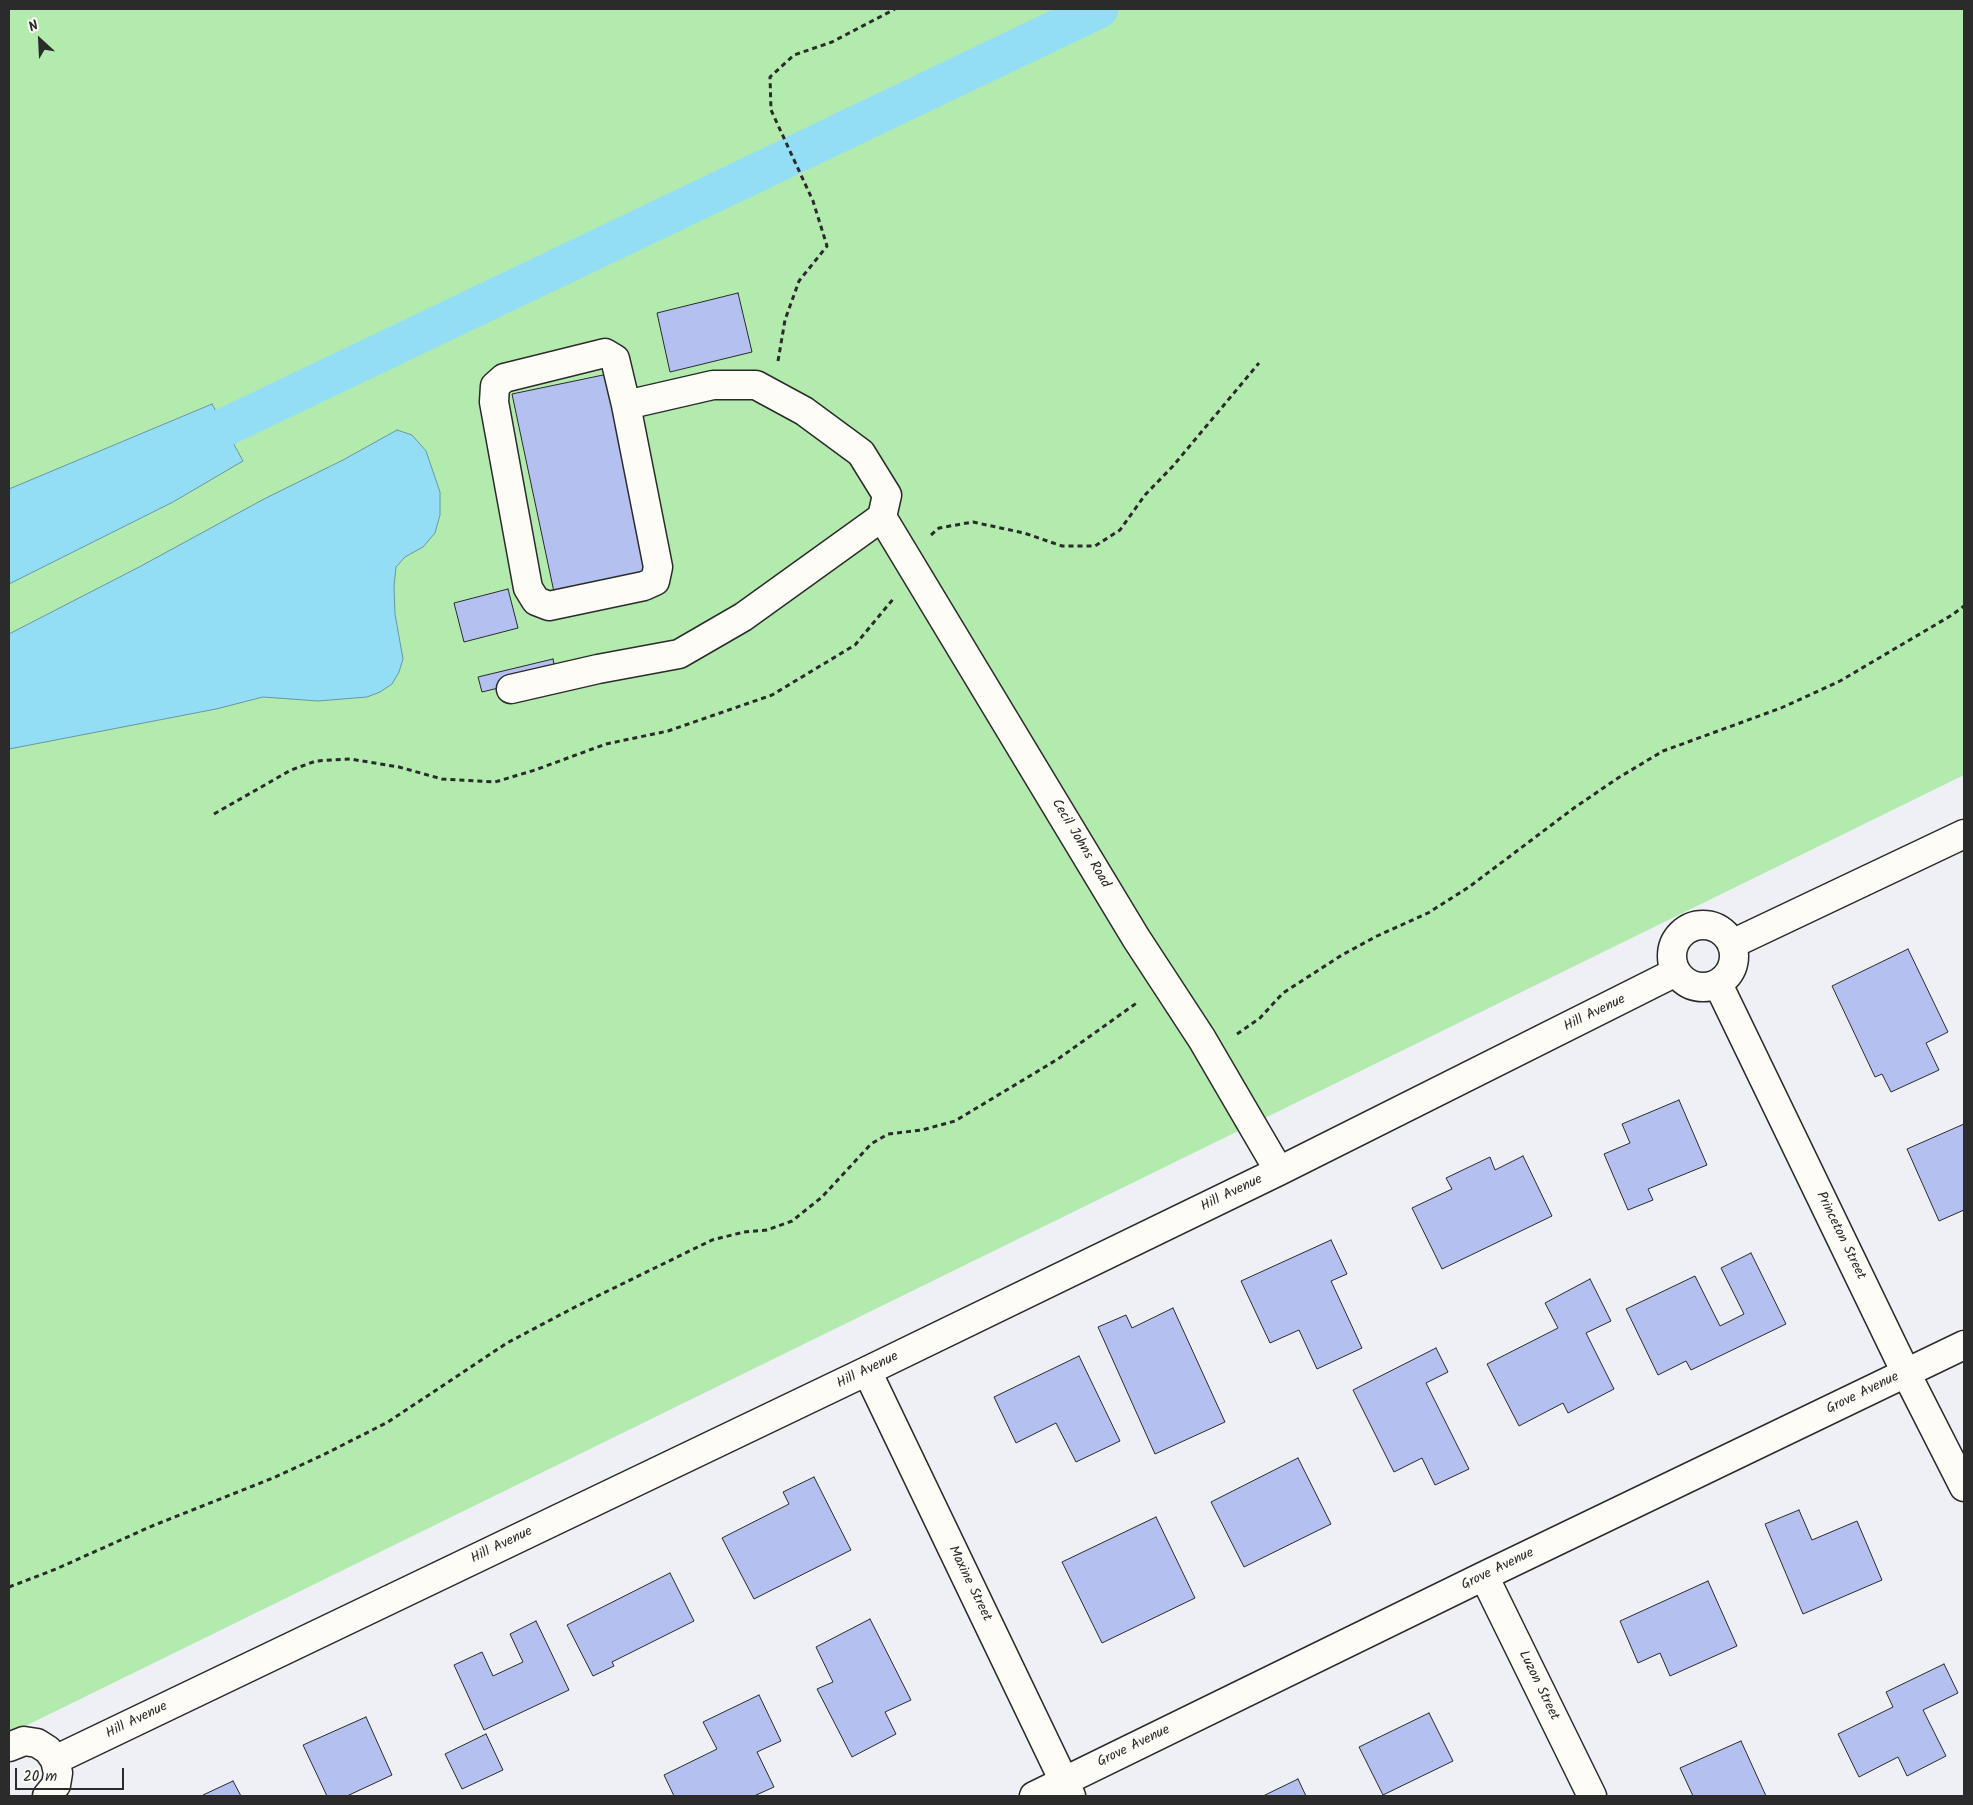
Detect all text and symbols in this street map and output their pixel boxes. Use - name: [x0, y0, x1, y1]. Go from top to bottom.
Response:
- north arrow: [15, 15, 65, 65]
- text: N: [25, 15, 42, 38]
- street label: Cecil Johns Road: [1047, 796, 1113, 892]
- street label: Hill Avenue: [1561, 992, 1629, 1036]
- street label: Hill Avenue: [1198, 1172, 1266, 1216]
- street label: Princeton Street: [1811, 1189, 1869, 1283]
- street label: Hill Avenue: [834, 1349, 902, 1393]
- street label: Grove Avenue: [1824, 1369, 1902, 1419]
- street label: Hill Avenue: [468, 1524, 536, 1568]
- street label: Maxine Street: [944, 1544, 994, 1624]
- street label: Grove Avenue: [1459, 1545, 1537, 1595]
- street label: Luzon Street: [1514, 1648, 1562, 1724]
- street label: Hill Avenue: [103, 1699, 171, 1743]
- street label: Grove Avenue: [1095, 1722, 1173, 1772]
- scale bar: [18, 1758, 126, 1790]
- text: 20 m: [23, 1765, 57, 1789]

